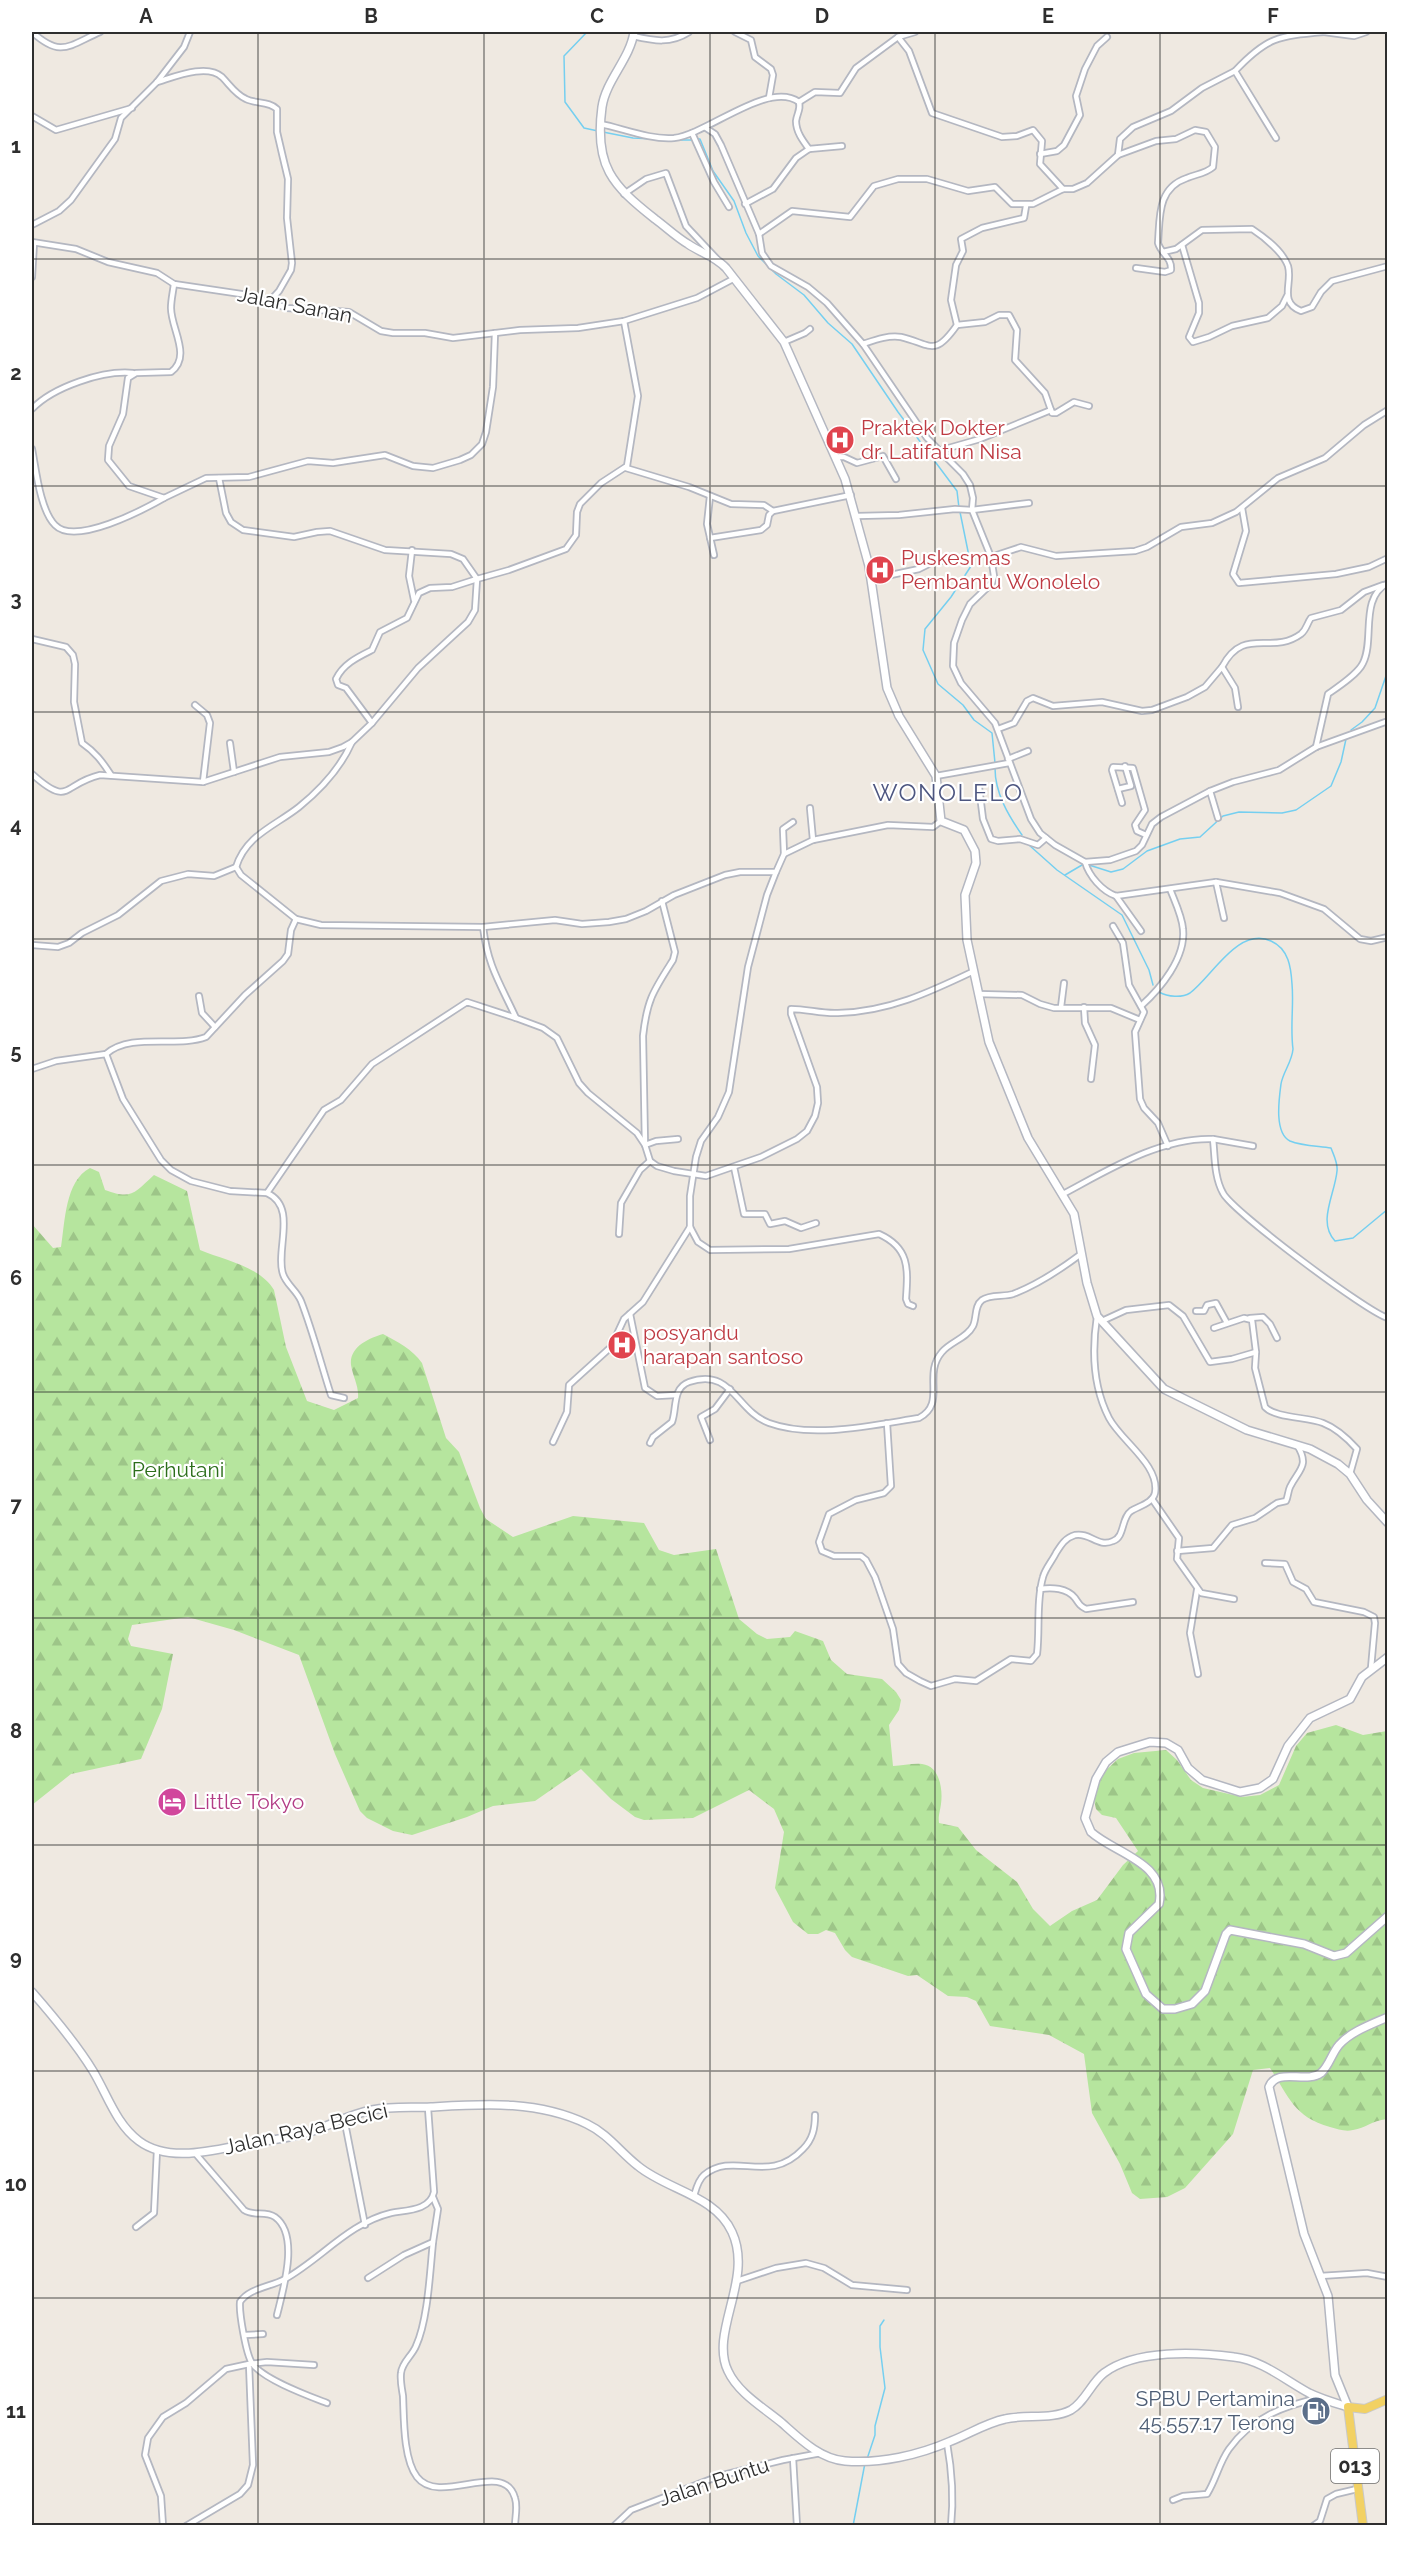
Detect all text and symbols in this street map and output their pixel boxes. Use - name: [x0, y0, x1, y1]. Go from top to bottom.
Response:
- text: A: [139, 4, 153, 28]
- text: B: [364, 4, 378, 28]
- text: C: [590, 4, 604, 28]
- text: D: [815, 4, 829, 28]
- text: E: [1042, 4, 1054, 28]
- text: F: [1267, 4, 1279, 28]
- text: 1: [11, 134, 21, 158]
- street label: Jalan Sanan: [236, 281, 355, 328]
- text: 2: [10, 361, 22, 385]
- place label: Praktek Dokter dr. Latifatun Nisa: [861, 415, 1022, 464]
- hospital icon: Praktek Dokter dr. Latifatun Nisa: [824, 424, 856, 456]
- place label: Puskesmas Pembantu Wonolelo: [901, 545, 1100, 594]
- hospital icon: Puskesmas Pembantu Wonolelo: [864, 554, 896, 586]
- text: 3: [10, 587, 22, 611]
- district label: WONOLELO: [873, 778, 1024, 807]
- text: 4: [10, 813, 22, 837]
- text: 5: [10, 1040, 22, 1064]
- text: 6: [10, 1266, 22, 1290]
- place label: posyandu harapan santoso: [643, 1320, 803, 1369]
- hospital icon: posyandu harapan santoso: [606, 1329, 638, 1361]
- park label: Perhutani: [132, 1457, 224, 1482]
- text: 7: [10, 1493, 22, 1517]
- text: 8: [10, 1719, 22, 1743]
- hotel icon: Little Tokyo: [156, 1786, 188, 1818]
- place label: Little Tokyo: [193, 1789, 304, 1814]
- text: 9: [10, 1946, 22, 1970]
- street label: Jalan Raya Becici: [222, 2098, 390, 2160]
- text: 10: [5, 2172, 27, 2196]
- place label: SPBU Pertamina 45.557.17 Terong: [1135, 2386, 1295, 2435]
- fuel station icon: SPBU Pertamina 45.557.17 Terong: [1300, 2395, 1332, 2427]
- text: 11: [6, 2399, 26, 2423]
- road number: 013: [1331, 2449, 1379, 2483]
- street label: Jalan Buntu: [656, 2452, 772, 2511]

